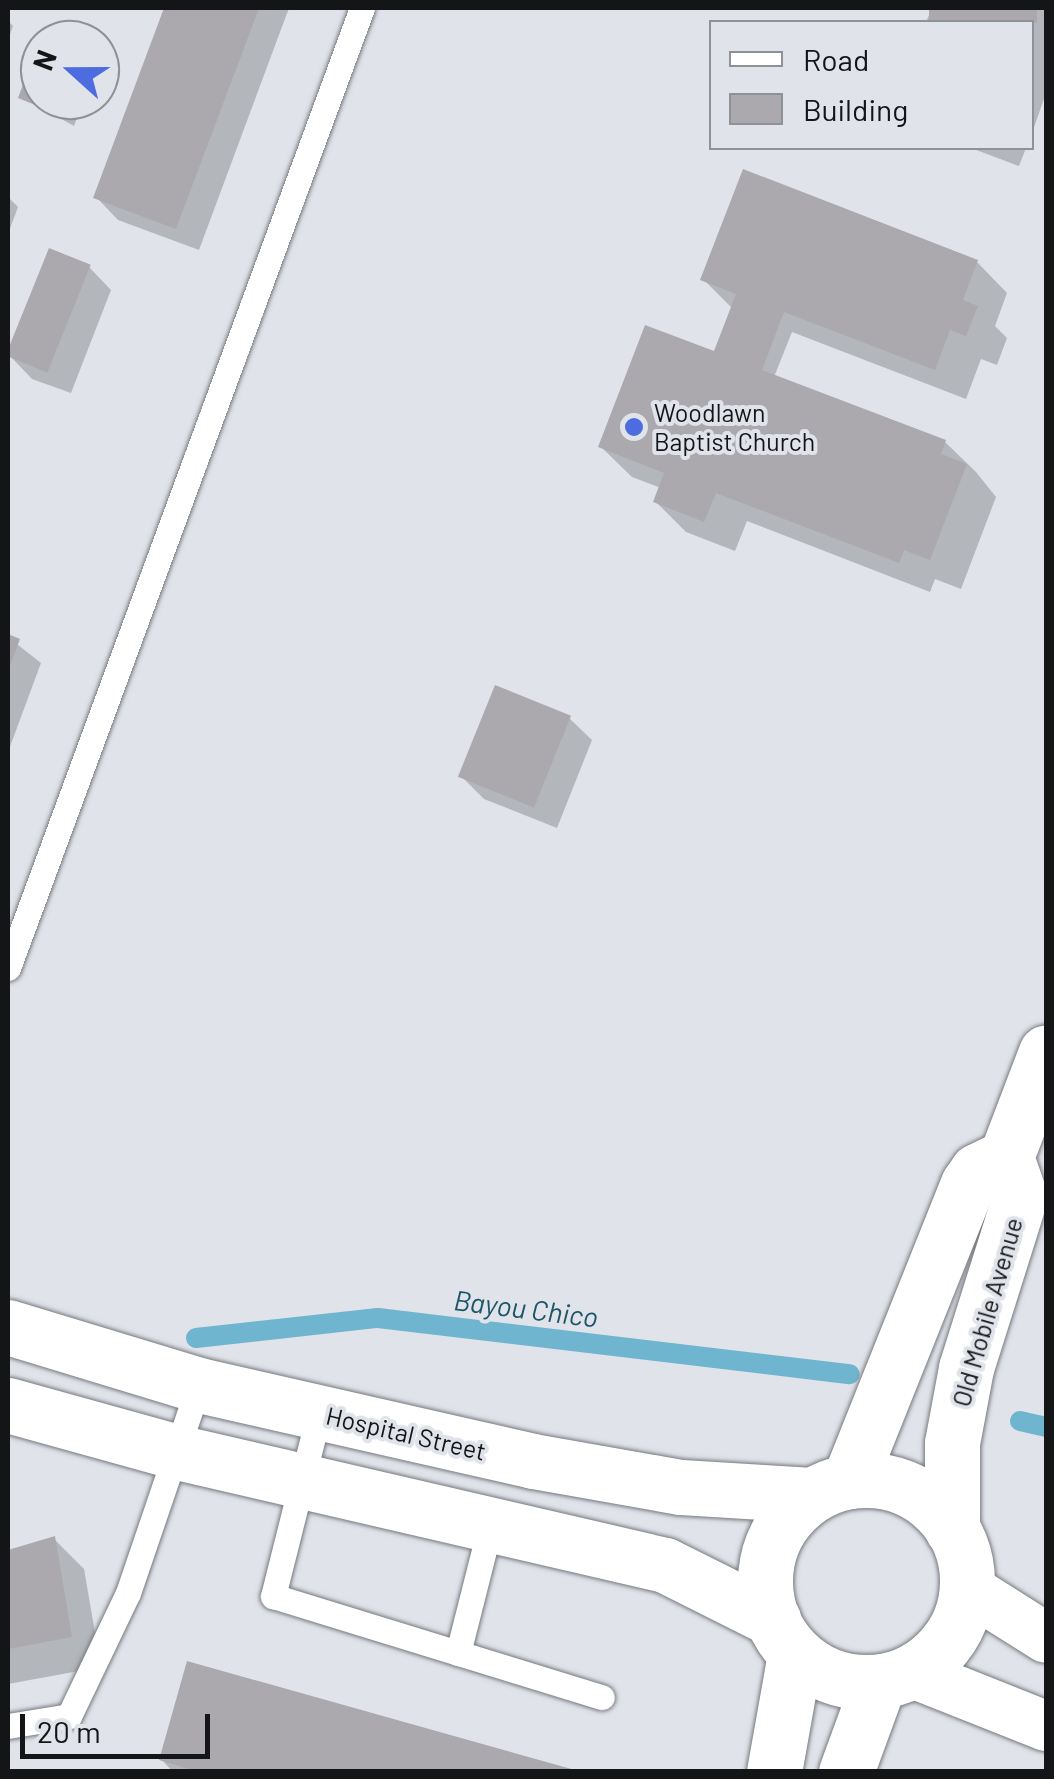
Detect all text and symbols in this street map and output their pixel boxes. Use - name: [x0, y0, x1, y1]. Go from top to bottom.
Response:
- north arrow: [20, 20, 120, 120]
- legend: [709, 20, 1034, 150]
- text: Road: [803, 41, 869, 77]
- text: N: [25, 45, 63, 75]
- text: Building: [803, 91, 908, 127]
- place label: Woodlawn Baptist Church: [654, 398, 815, 457]
- marker: Woodlawn Baptist Church: [623, 416, 645, 438]
- street label: Old Mobile Avenue: [946, 1214, 1028, 1410]
- water label: Bayou Chico: [452, 1282, 600, 1334]
- street label: Hospital Street: [323, 1400, 489, 1466]
- scale bar: [25, 1694, 215, 1756]
- text: 20 m: [37, 1713, 101, 1749]

